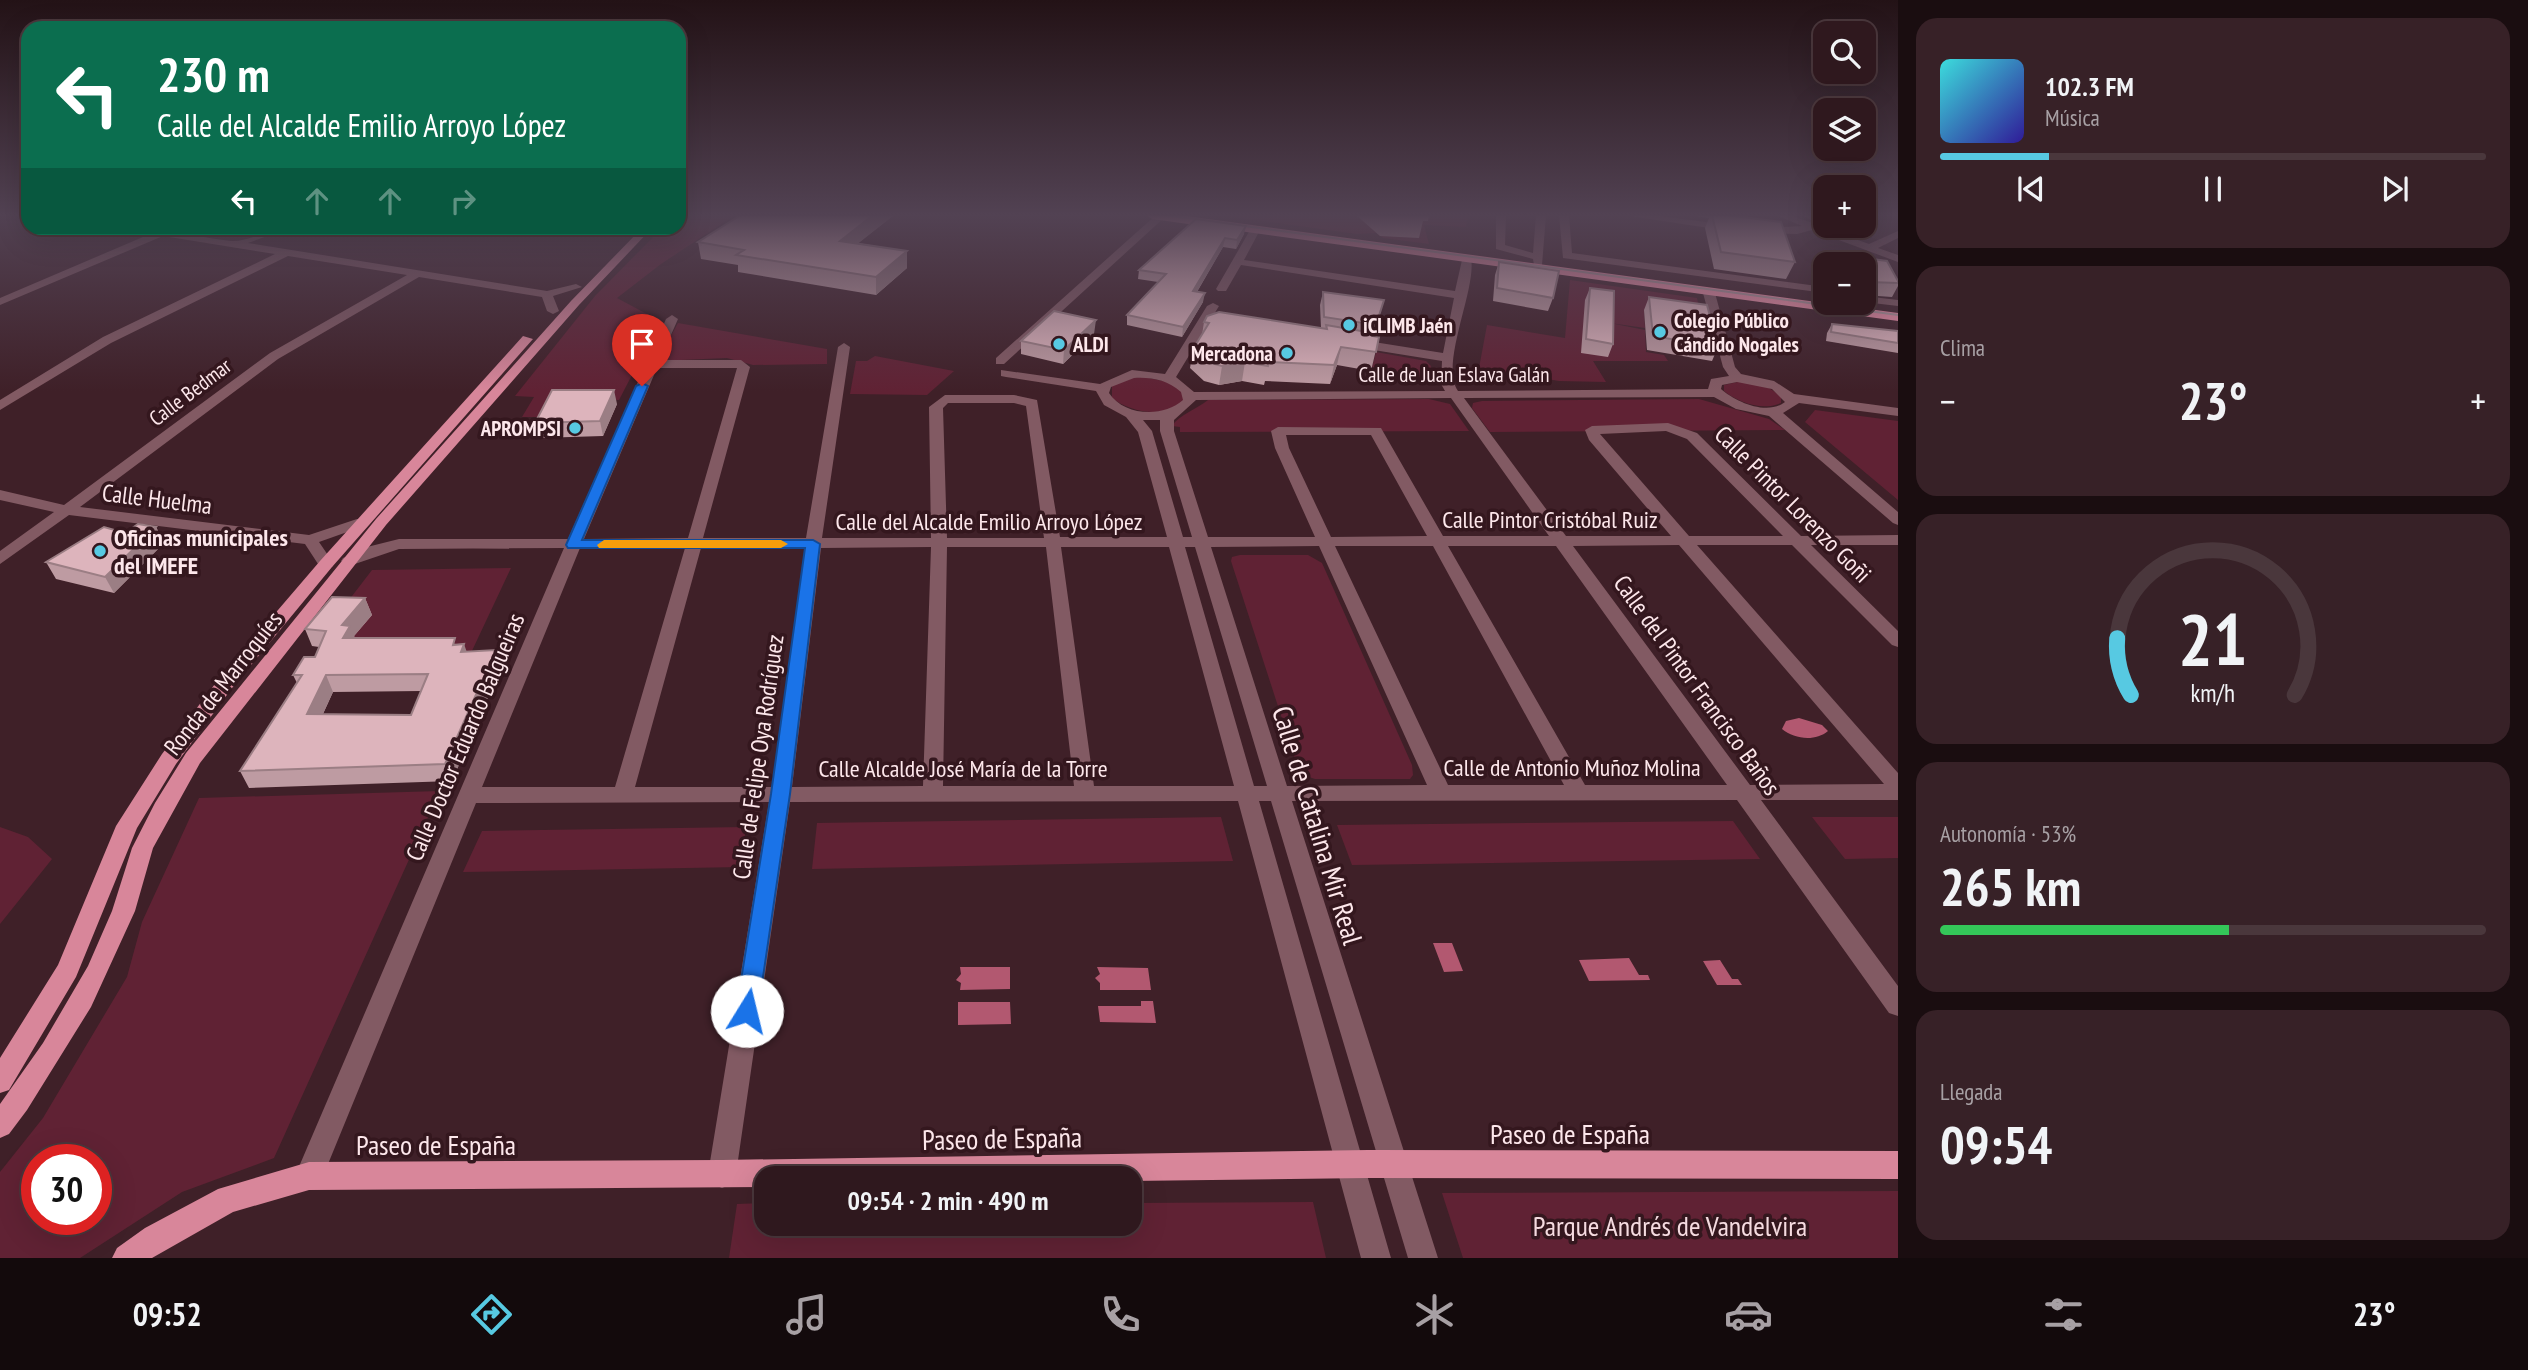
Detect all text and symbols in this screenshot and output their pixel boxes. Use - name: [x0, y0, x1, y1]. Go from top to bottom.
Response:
- map controls: [1813, 21, 1876, 315]
- button: search: [1813, 21, 1876, 84]
- text: 230 m: [157, 42, 270, 106]
- icon: left: [42, 49, 133, 140]
- text: 102.3 FM: [2045, 70, 2134, 103]
- button: layers: [1813, 98, 1876, 161]
- text: Música: [2045, 103, 2100, 132]
- text: Calle del Alcalde Emilio Arroyo López: [157, 104, 566, 146]
- icon: previous: [2012, 170, 2050, 208]
- icon: pause: [2194, 170, 2232, 208]
- icon: next: [2376, 170, 2414, 208]
- button: +: [1813, 175, 1876, 238]
- icon: left: [225, 182, 263, 220]
- icon: ahead: [298, 182, 336, 220]
- icon: ahead: [371, 182, 409, 220]
- icon: right: [444, 182, 482, 220]
- button: −: [1813, 252, 1876, 315]
- place label: Colegio Público Cándido Nogales: [1674, 307, 1799, 358]
- place label: iCLIMB Jaén: [1363, 312, 1453, 339]
- pin: [612, 314, 672, 386]
- marker: iCLIMB Jaén: [1341, 317, 1357, 333]
- marker: Colegio Público Cándido Nogales: [1652, 324, 1668, 340]
- icon: arrive: [623, 325, 661, 363]
- place label: ALDI: [1072, 331, 1109, 358]
- text: Clima: [1940, 333, 1985, 362]
- marker: ALDI: [1051, 336, 1067, 352]
- place label: Mercadona: [1191, 340, 1273, 367]
- marker: Mercadona: [1279, 345, 1295, 361]
- street label: Calle Bedmar: [143, 352, 237, 432]
- street label: Calle de Juan Eslava Galán: [1359, 361, 1549, 388]
- text: 23°: [2179, 367, 2247, 434]
- text: −: [1940, 376, 1956, 425]
- text: +: [2470, 376, 2486, 425]
- place label: APROMPSI: [480, 415, 561, 442]
- street label: Calle Pintor Lorenzo Goñi: [1708, 419, 1878, 589]
- marker: APROMPSI: [567, 420, 583, 436]
- street label: Calle Huelma: [100, 477, 214, 521]
- street label: Calle Pintor Cristóbal Ruiz: [1442, 504, 1658, 535]
- street label: Calle del Alcalde Emilio Arroyo López: [836, 506, 1142, 537]
- place label: Oficinas municipales del IMEFE: [114, 522, 288, 581]
- marker: Oficinas municipales del IMEFE: [92, 543, 108, 559]
- street label: Calle del Pintor Francisco Baños: [1607, 569, 1787, 801]
- text: 21: [2178, 591, 2248, 685]
- street label: Ronda de Marroquíes: [157, 605, 289, 761]
- street label: Calle Doctor Eduardo Balgueiras: [399, 608, 531, 866]
- street label: Calle de Felipe Oya Rodríguez: [725, 633, 791, 881]
- text: km/h: [2191, 677, 2235, 709]
- street label: Calle de Catalina Mir Real: [1264, 701, 1372, 949]
- street label: Calle de Antonio Muñoz Molina: [1443, 752, 1701, 783]
- street label: Calle Alcalde José María de la Torre: [818, 753, 1108, 784]
- text: Autonomía · 53%: [1940, 819, 2076, 848]
- text: 265 km: [1940, 853, 2081, 920]
- position arrow: [710, 974, 784, 1048]
- text: Llegada: [1940, 1077, 2003, 1106]
- text: 09:54: [1940, 1111, 2052, 1178]
- street label: Paseo de España: [1490, 1115, 1650, 1152]
- street label: Paseo de España: [922, 1118, 1082, 1158]
- street label: Paseo de España: [356, 1126, 516, 1163]
- speed limit sign: 30: [21, 1144, 112, 1235]
- text: 09:54 · 2 min · 490 m: [848, 1184, 1048, 1217]
- park label: Parque Andrés de Vandelvira: [1533, 1207, 1807, 1244]
- icon: directions: [467, 1290, 516, 1339]
- icon: music: [782, 1290, 831, 1339]
- icon: phone: [1096, 1290, 1145, 1339]
- icon: climate: [1410, 1290, 1459, 1339]
- icon: car: [1724, 1290, 1773, 1339]
- icon: filters: [2039, 1290, 2088, 1339]
- text: 09:52: [133, 1293, 202, 1335]
- text: 23°: [2353, 1293, 2395, 1335]

